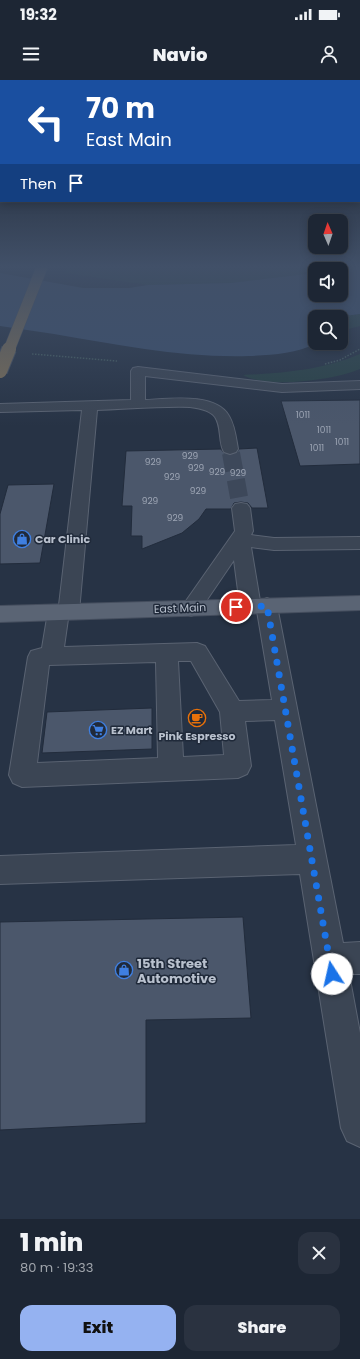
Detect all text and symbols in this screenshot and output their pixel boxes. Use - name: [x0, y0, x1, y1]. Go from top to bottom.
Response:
- text: 19:32: [20, 4, 57, 25]
- text: Navio: [153, 42, 207, 67]
- icon: menu: [20, 43, 42, 65]
- icon: person: [318, 43, 340, 65]
- text: 70 m: [86, 89, 155, 128]
- icon: left: [20, 96, 72, 148]
- text: East Main: [86, 127, 172, 152]
- icon: arrive: [65, 172, 87, 194]
- text: Then: [20, 173, 57, 194]
- north arrow: [308, 214, 348, 254]
- map controls: [308, 214, 348, 350]
- button: sound: [308, 262, 348, 302]
- button: search: [308, 310, 348, 350]
- house number: 1011: [296, 409, 310, 421]
- house number: 1011: [317, 424, 331, 436]
- house number: 1011: [335, 436, 349, 448]
- house number: 1011: [310, 442, 324, 454]
- house number: 929: [182, 450, 199, 462]
- house number: 929: [145, 456, 162, 468]
- house number: 929: [188, 462, 205, 474]
- house number: 929: [209, 466, 226, 478]
- house number: 929: [230, 467, 247, 479]
- house number: 929: [164, 471, 181, 483]
- house number: 929: [190, 485, 207, 497]
- house number: 929: [142, 495, 159, 507]
- house number: 929: [167, 512, 184, 524]
- shop icon: Car Clinic: [12, 529, 32, 549]
- place label: Car Clinic: [35, 531, 90, 547]
- pin: [219, 590, 253, 624]
- icon: arrive: [225, 596, 247, 618]
- street label: East Main: [154, 599, 206, 617]
- cafe icon: Pink Espresso: [187, 708, 207, 728]
- supermarket icon: EZ Mart: [88, 720, 108, 740]
- place label: EZ Mart: [111, 722, 153, 738]
- place label: Pink Espresso: [159, 728, 235, 744]
- position arrow: [311, 953, 353, 995]
- place label: 15th Street Automotive: [137, 954, 216, 988]
- shop icon: 15th Street Automotive: [114, 960, 134, 980]
- text: 1 min: [20, 1226, 83, 1259]
- button: close: [298, 1232, 340, 1274]
- text: 80 m · 19:33: [20, 1258, 93, 1277]
- button: Exit: [20, 1305, 176, 1351]
- button: Share: [184, 1305, 340, 1351]

